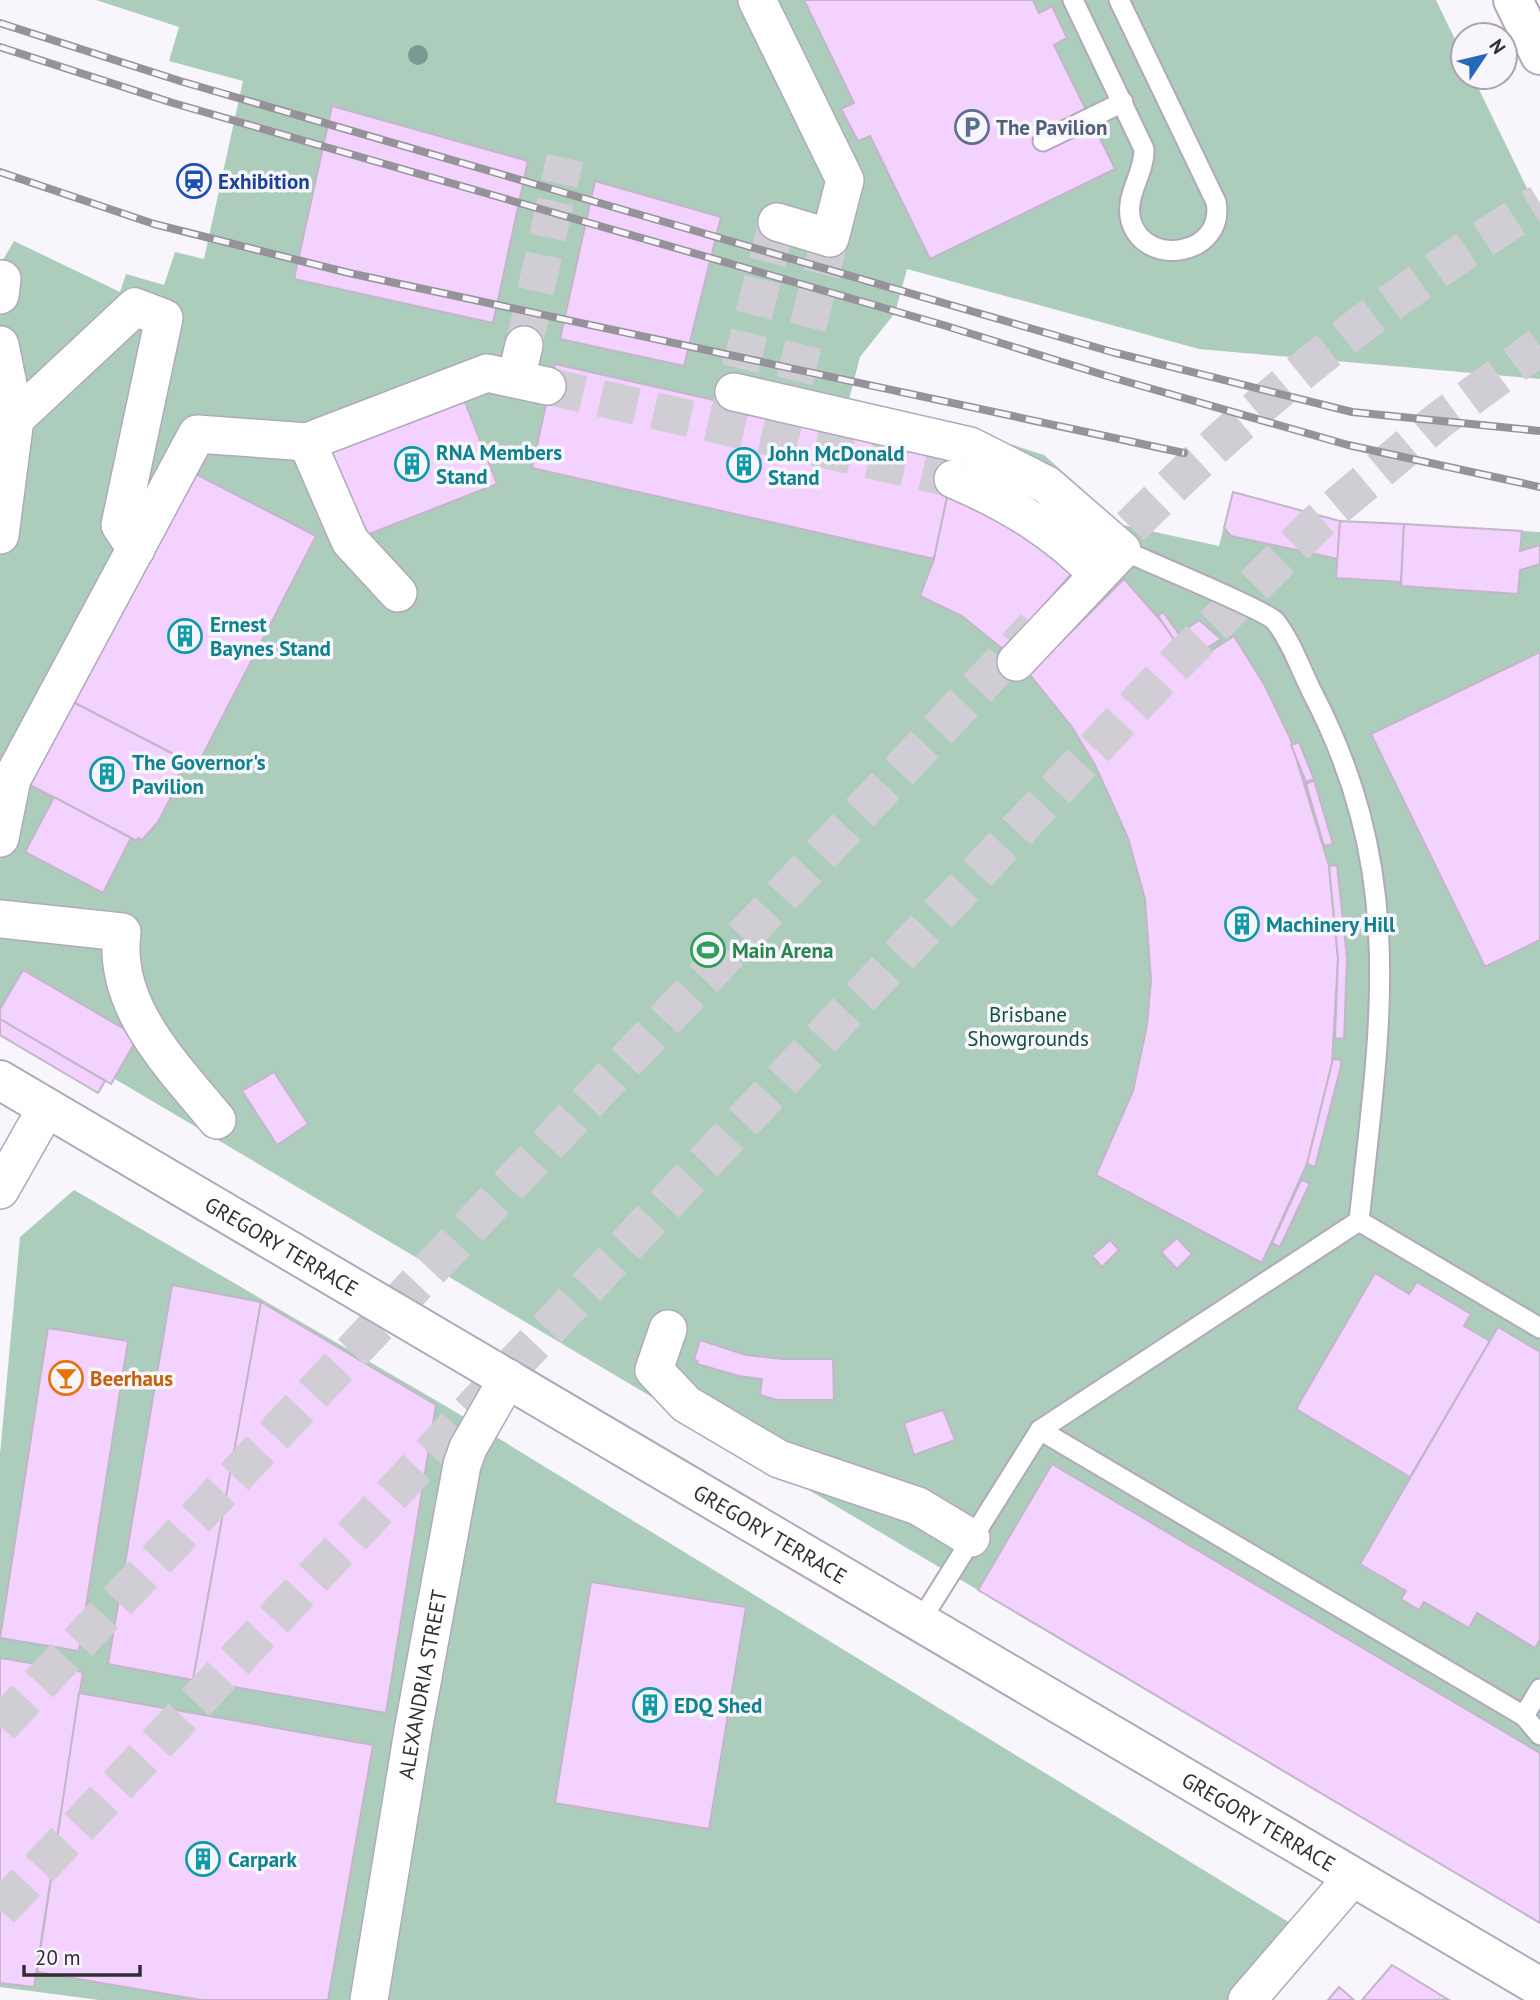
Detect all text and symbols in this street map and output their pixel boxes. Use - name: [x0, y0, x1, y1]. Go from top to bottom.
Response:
- north arrow: [1449, 21, 1519, 91]
- text: N: [1485, 34, 1511, 58]
- parking icon: The Pavilion: [953, 108, 991, 146]
- place label: The Pavilion: [996, 114, 1107, 141]
- station icon: Exhibition: [175, 162, 213, 200]
- place label: Exhibition: [218, 168, 310, 195]
- place label: RNA Members Stand: [436, 439, 562, 490]
- place label: John McDonald Stand: [767, 440, 905, 491]
- building icon: RNA Members Stand: [393, 445, 431, 483]
- building icon: John McDonald Stand: [725, 446, 763, 484]
- place label: Ernest Baynes Stand: [210, 611, 331, 662]
- building icon: Ernest Baynes Stand: [166, 617, 204, 655]
- place label: The Governor's Pavilion: [132, 749, 266, 800]
- building icon: The Governor's Pavilion: [88, 755, 126, 793]
- building icon: Machinery Hill: [1223, 905, 1261, 943]
- place label: Machinery Hill: [1266, 911, 1396, 938]
- sports icon: Main Arena: [689, 931, 727, 969]
- place label: Main Arena: [732, 937, 833, 964]
- park label: Brisbane Showgrounds: [967, 1001, 1089, 1052]
- street label: GREGORY TERRACE: [200, 1190, 363, 1302]
- bar icon: Beerhaus: [47, 1359, 85, 1397]
- place label: Beerhaus: [90, 1365, 173, 1392]
- street label: GREGORY TERRACE: [689, 1478, 852, 1589]
- street label: ALEXANDRIA STREET: [392, 1587, 452, 1781]
- building icon: EDQ Shed: [631, 1686, 669, 1724]
- place label: EDQ Shed: [674, 1692, 762, 1719]
- street label: GREGORY TERRACE: [1177, 1766, 1341, 1877]
- building icon: Carpark: [184, 1840, 222, 1878]
- place label: Carpark: [228, 1846, 297, 1873]
- scale bar: [24, 1934, 140, 1978]
- text: 20 m: [35, 1944, 81, 1971]

